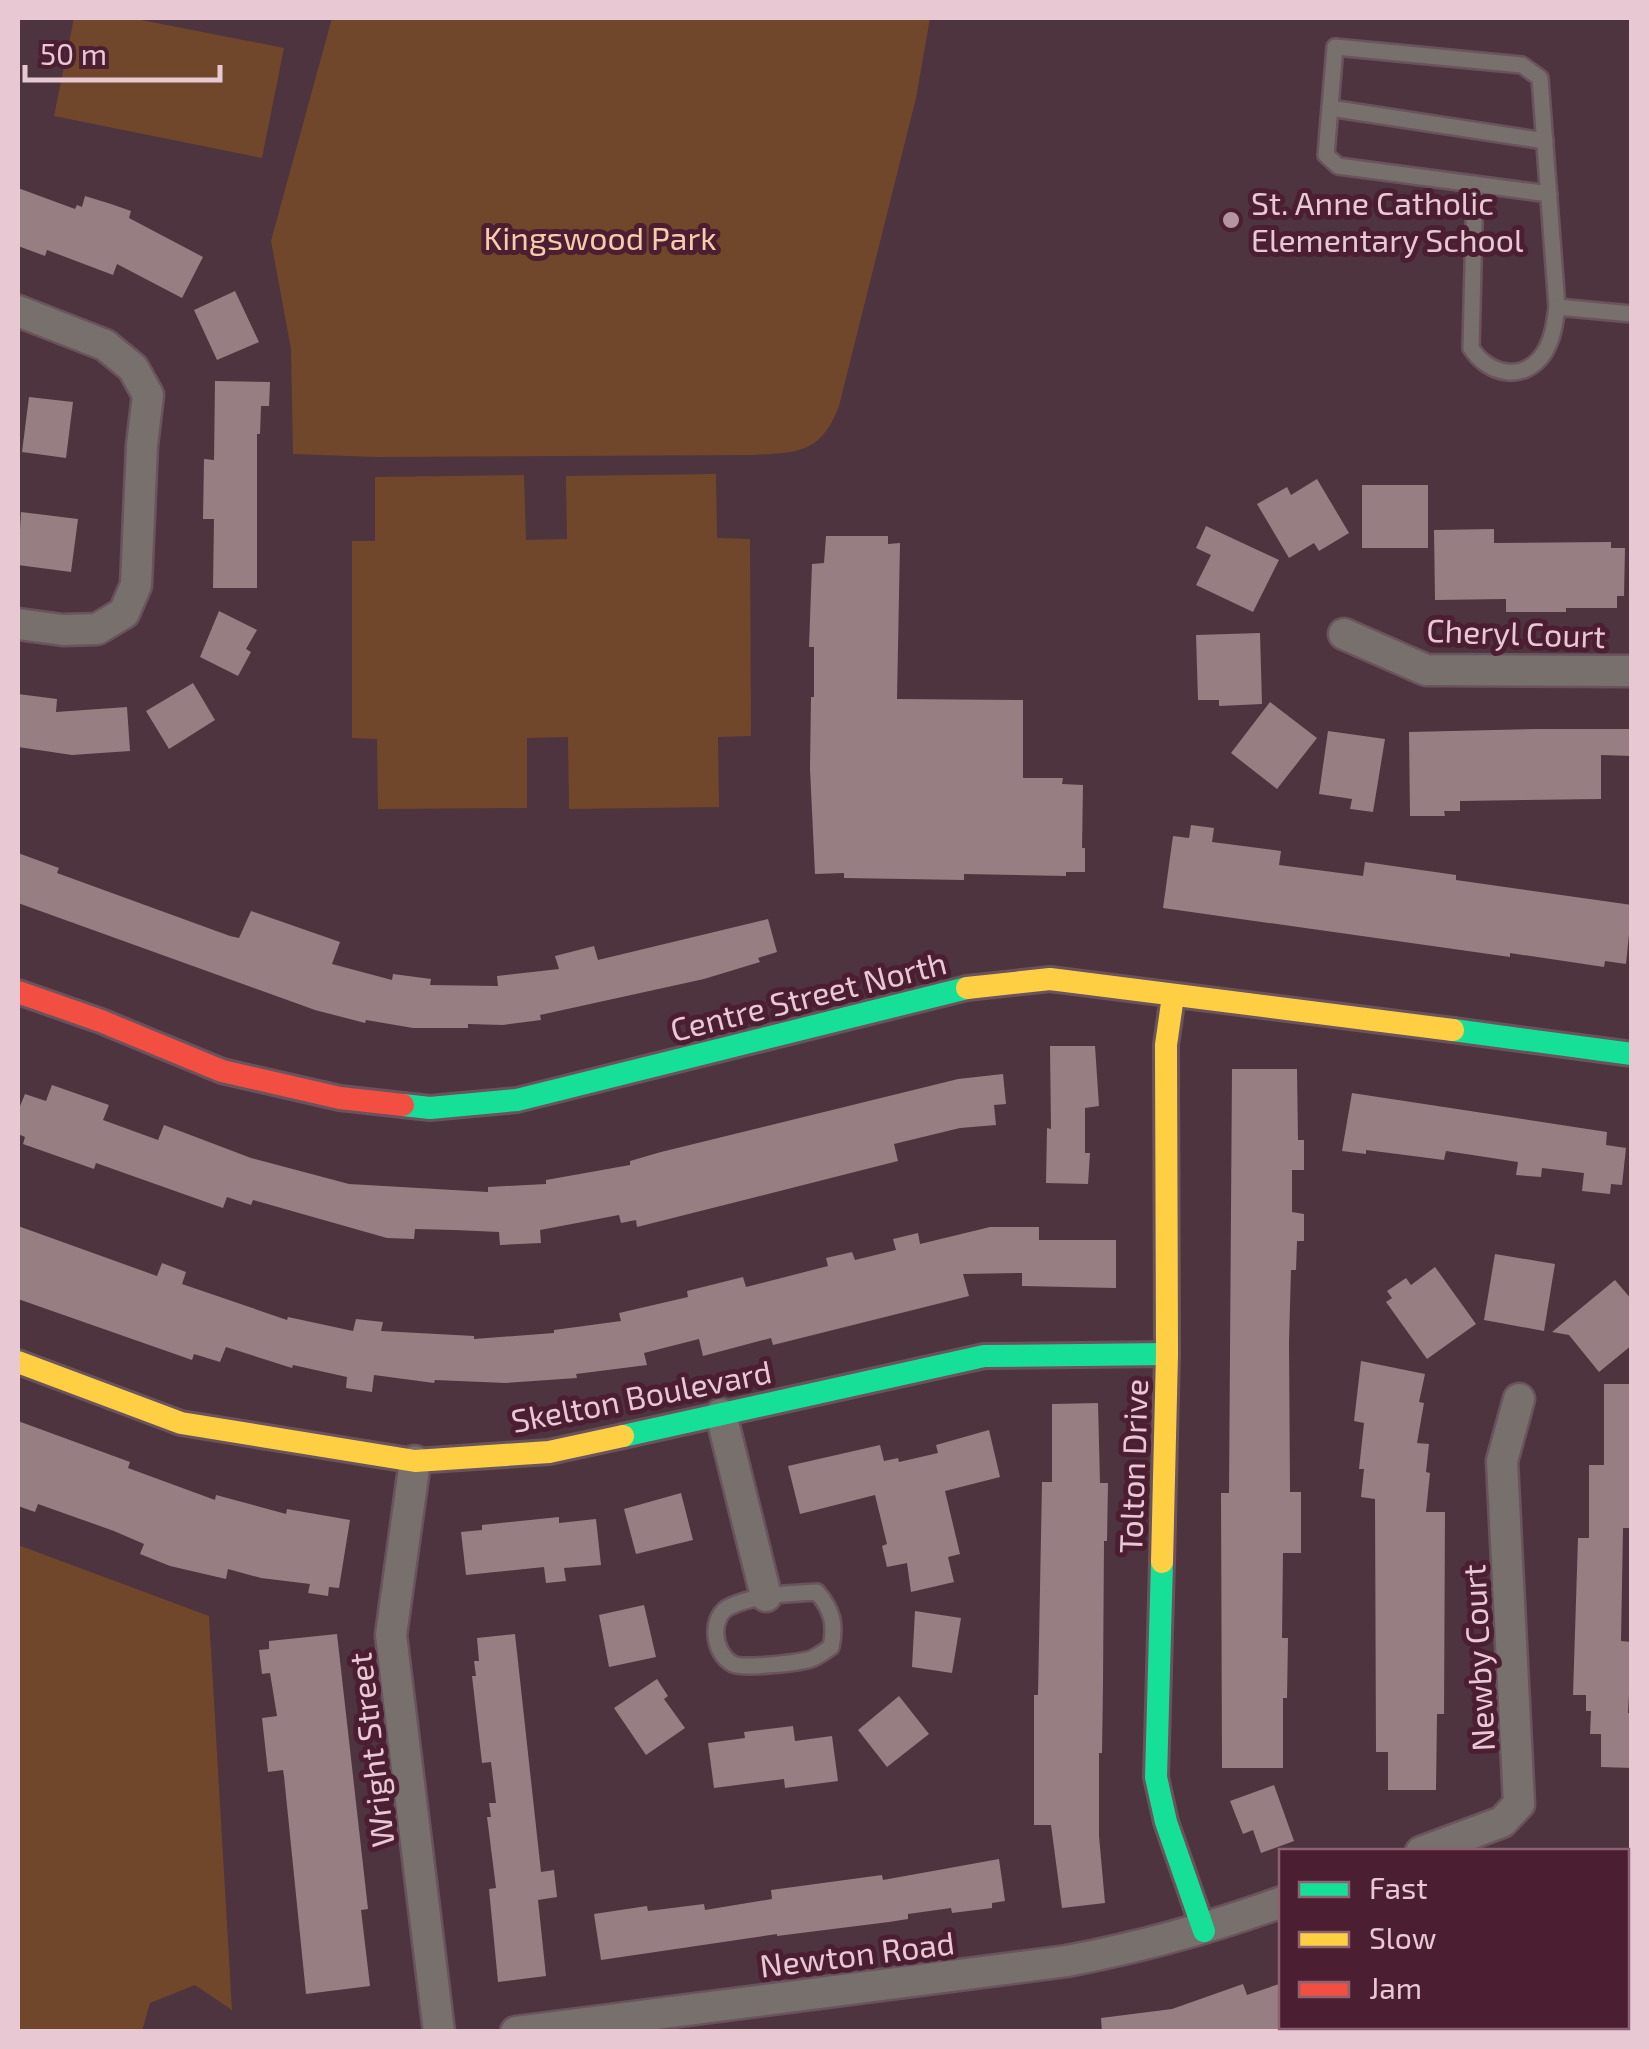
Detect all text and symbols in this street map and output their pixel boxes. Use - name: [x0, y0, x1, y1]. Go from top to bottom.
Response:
- scale bar: [25, 20, 220, 82]
- text: 50 m: [40, 35, 107, 71]
- place label: St. Anne Catholic Elementary School: [1251, 183, 1524, 258]
- marker: St. Anne Catholic Elementary School: [1220, 209, 1242, 231]
- park label: Kingswood Park: [483, 218, 717, 256]
- street label: Cheryl Court: [1426, 610, 1606, 654]
- street label: Centre Street North: [666, 942, 950, 1048]
- street label: Skelton Boulevard: [508, 1351, 774, 1439]
- street label: Tolton Drive: [1110, 1378, 1154, 1554]
- street label: Newby Court: [1453, 1564, 1501, 1752]
- street label: Wright Street: [339, 1651, 401, 1849]
- legend: [1279, 1849, 1629, 2029]
- text: Fast: [1369, 1869, 1428, 1905]
- text: Slow: [1369, 1919, 1436, 1955]
- street label: Newton Road: [757, 1922, 957, 1984]
- text: Jam: [1369, 1969, 1422, 2005]

